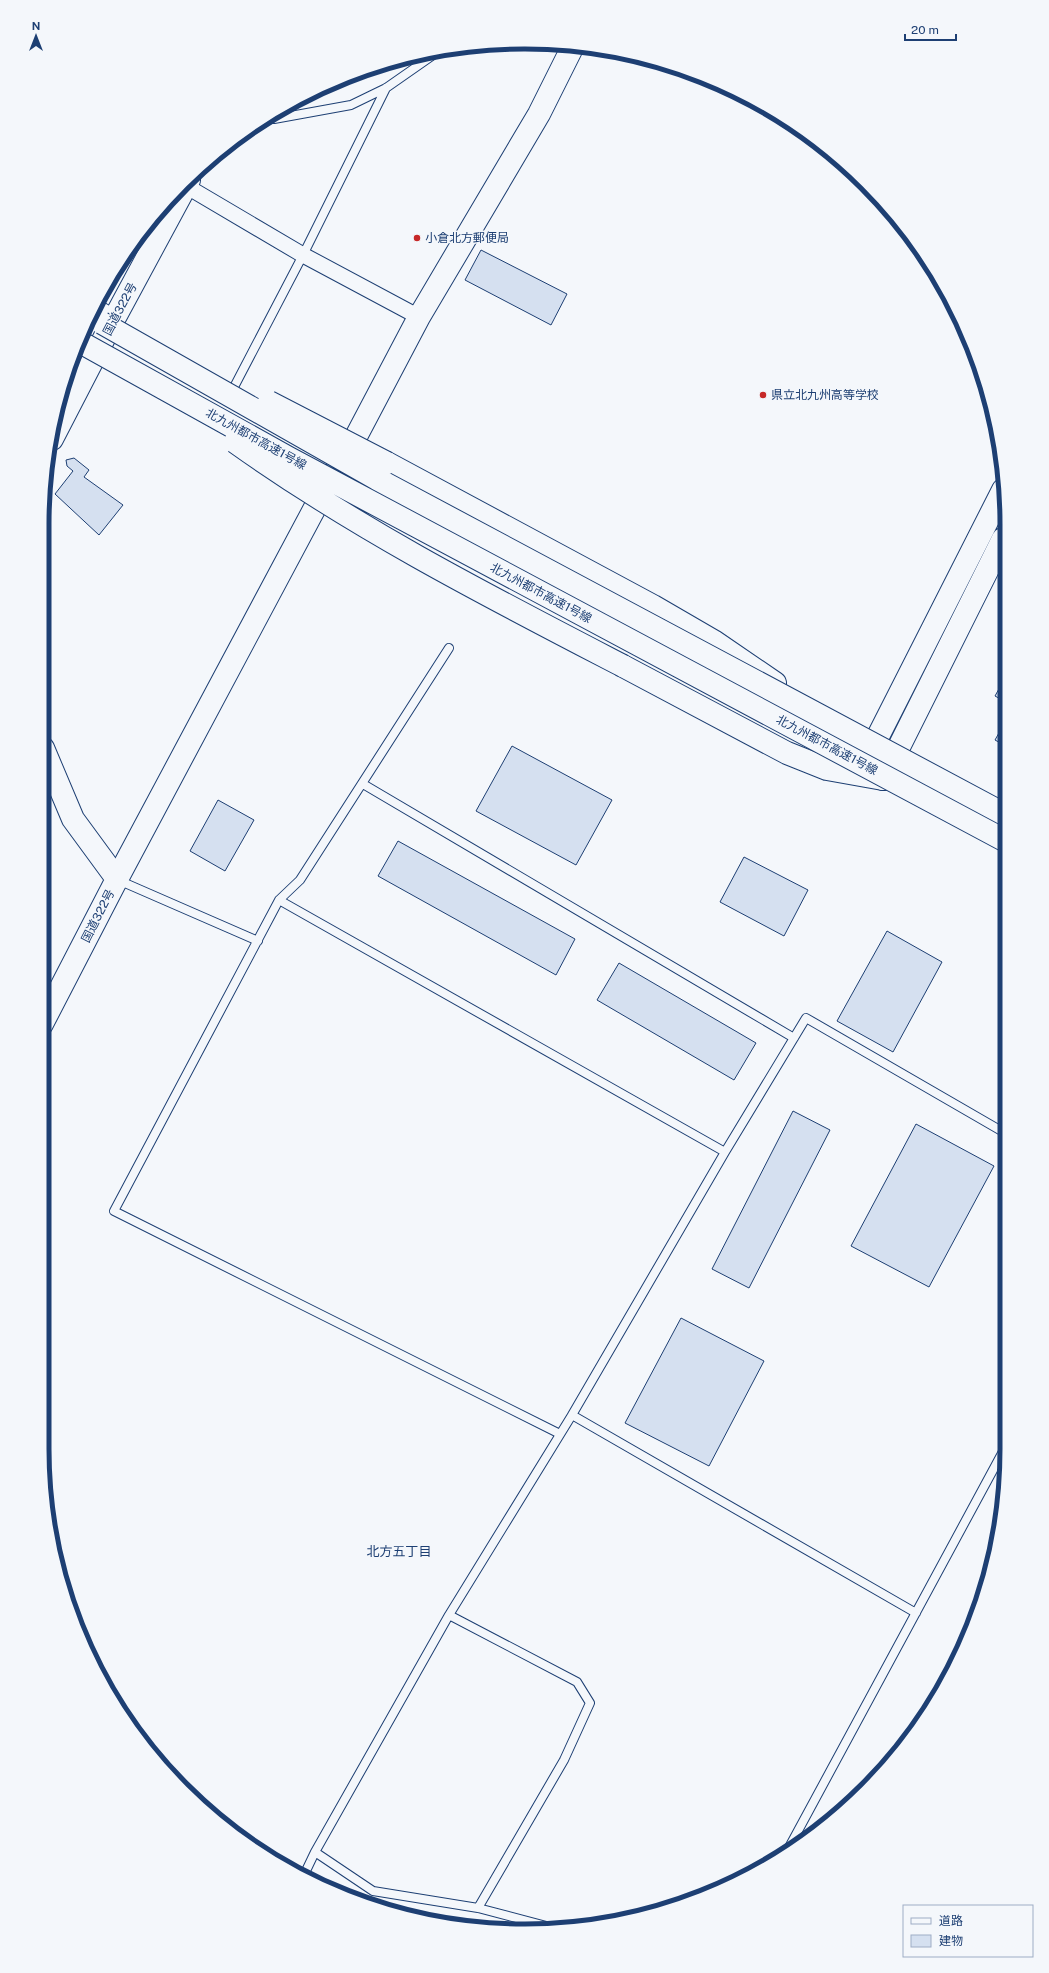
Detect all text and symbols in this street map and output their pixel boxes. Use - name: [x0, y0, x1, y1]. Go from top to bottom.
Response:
- north arrow: [16, 16, 56, 56]
- scale bar: [905, 16, 956, 42]
- text: N: [32, 20, 40, 32]
- text: 20 m: [911, 23, 939, 37]
- place label: 小倉北方郵便局: [425, 231, 509, 245]
- marker: 小倉北方郵便局: [412, 233, 422, 243]
- street label: 国道322号: [100, 280, 140, 338]
- place label: 県立北九州高等学校: [771, 388, 879, 402]
- marker: 県立北九州高等学校: [758, 390, 768, 400]
- street label: 北九州都市高速1号線: [203, 406, 309, 472]
- street label: 北九州都市高速1号線: [488, 560, 594, 626]
- street label: 北九州都市高速1号線: [774, 712, 880, 778]
- street label: 国道322号: [79, 887, 117, 945]
- district label: 北方五丁目: [366, 1544, 432, 1559]
- legend: [903, 1905, 1033, 1957]
- text: 道路: [939, 1914, 963, 1928]
- text: 建物: [939, 1934, 963, 1948]

